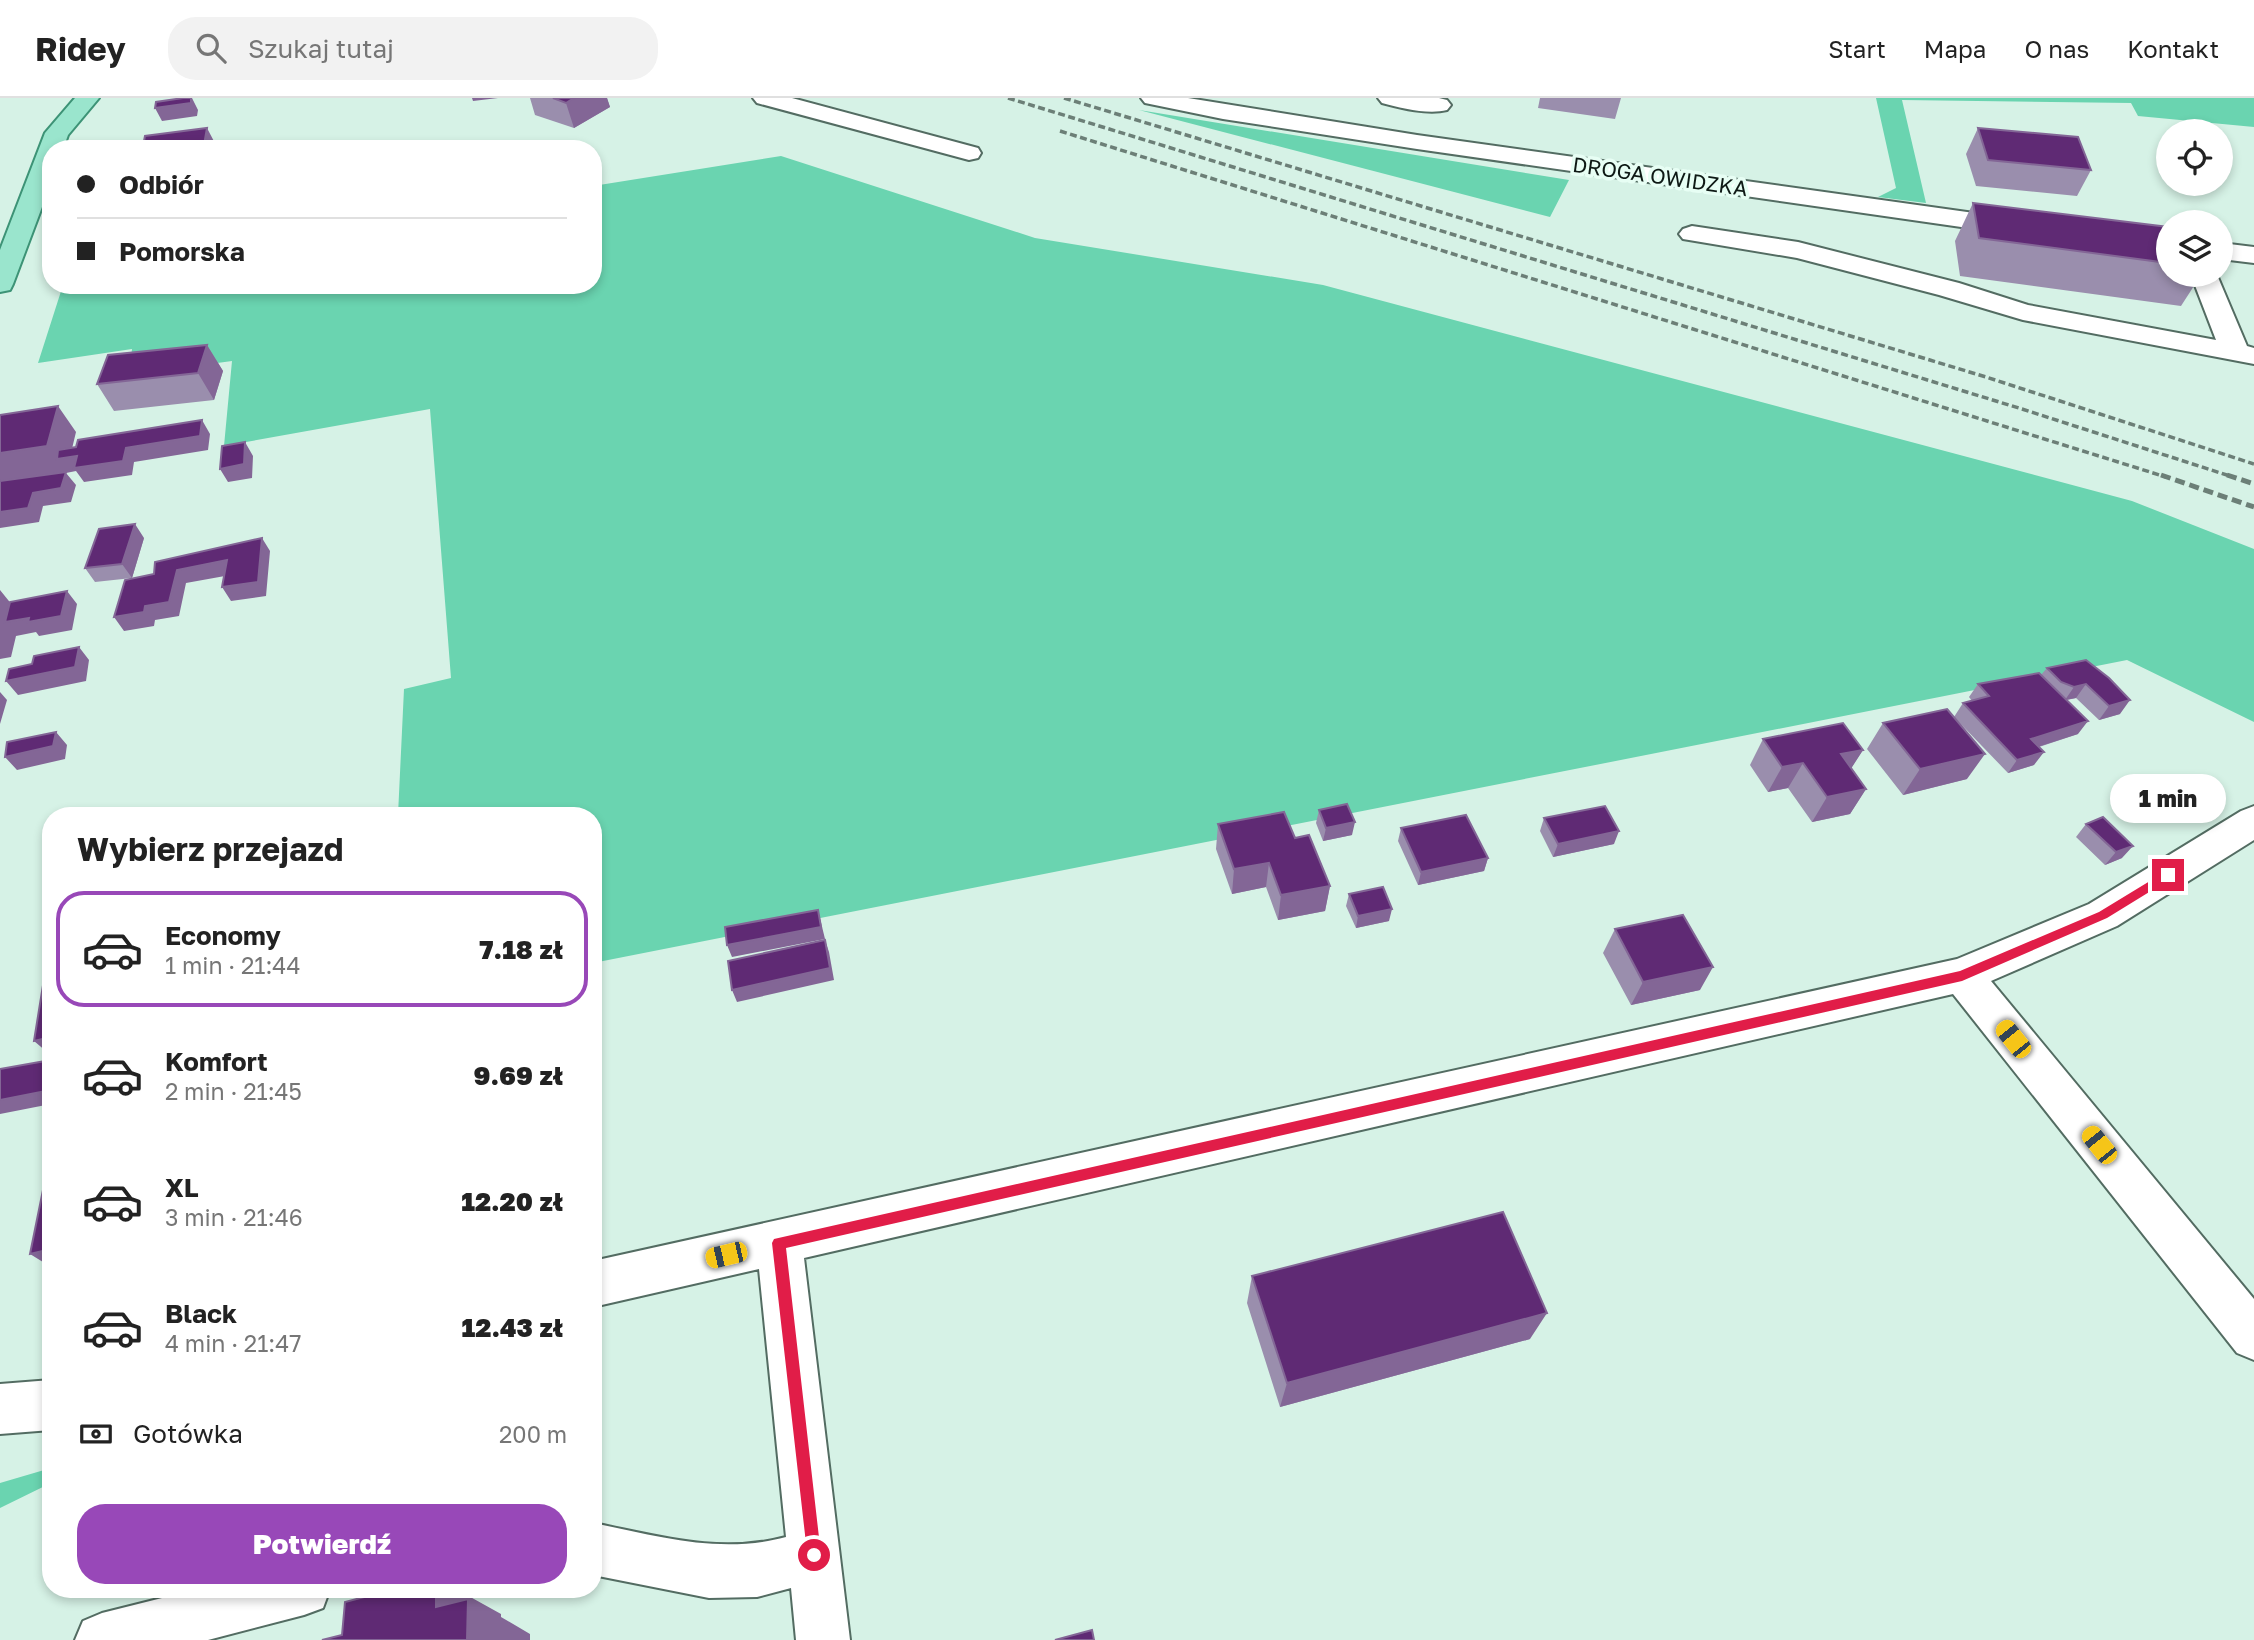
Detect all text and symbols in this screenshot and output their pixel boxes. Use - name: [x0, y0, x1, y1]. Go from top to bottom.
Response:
- search box: [168, 17, 658, 80]
- text: Ridey: [35, 29, 126, 68]
- icon: search: [192, 29, 230, 67]
- text: Szukaj tutaj: [248, 33, 394, 64]
- text: Start: [1828, 34, 1886, 63]
- text: Mapa: [1924, 34, 1986, 63]
- text: O nas: [2024, 34, 2089, 63]
- text: Kontakt: [2127, 34, 2219, 63]
- map controls: [2156, 119, 2233, 287]
- button: locate: [2156, 119, 2233, 196]
- street label: DROGA OWIDZKA: [1571, 151, 1749, 201]
- text: Odbiór: [119, 169, 204, 200]
- button: layers: [2156, 210, 2233, 287]
- text: Pomorska: [119, 236, 245, 267]
- callout: 1 min: [2110, 774, 2226, 822]
- text: 1 min: [2139, 784, 2197, 812]
- text: Wybierz przejazd: [77, 830, 343, 868]
- route end: [2152, 859, 2184, 891]
- icon: car: [81, 918, 144, 981]
- text: Economy: [165, 920, 281, 951]
- text: 7.18 zł: [479, 934, 563, 965]
- text: 1 min · 21:44: [165, 951, 300, 979]
- car: [1992, 1016, 2035, 1062]
- icon: car: [81, 1044, 144, 1107]
- text: Komfort: [165, 1046, 268, 1077]
- text: 9.69 zł: [474, 1060, 563, 1091]
- text: 2 min · 21:45: [165, 1077, 302, 1105]
- car: [2078, 1122, 2121, 1168]
- icon: car: [81, 1170, 144, 1233]
- text: XL: [165, 1172, 199, 1203]
- text: 12.20 zł: [461, 1186, 563, 1217]
- text: 3 min · 21:46: [165, 1203, 303, 1231]
- car: [704, 1240, 749, 1270]
- icon: car: [81, 1296, 144, 1359]
- text: Black: [165, 1298, 237, 1329]
- text: 12.43 zł: [462, 1312, 563, 1343]
- text: 4 min · 21:47: [165, 1329, 301, 1357]
- icon: cash: [77, 1415, 115, 1453]
- text: Gotówka: [133, 1418, 243, 1449]
- text: 200 m: [499, 1420, 567, 1448]
- button: Potwierdź: [77, 1504, 567, 1584]
- route start: [798, 1539, 830, 1571]

